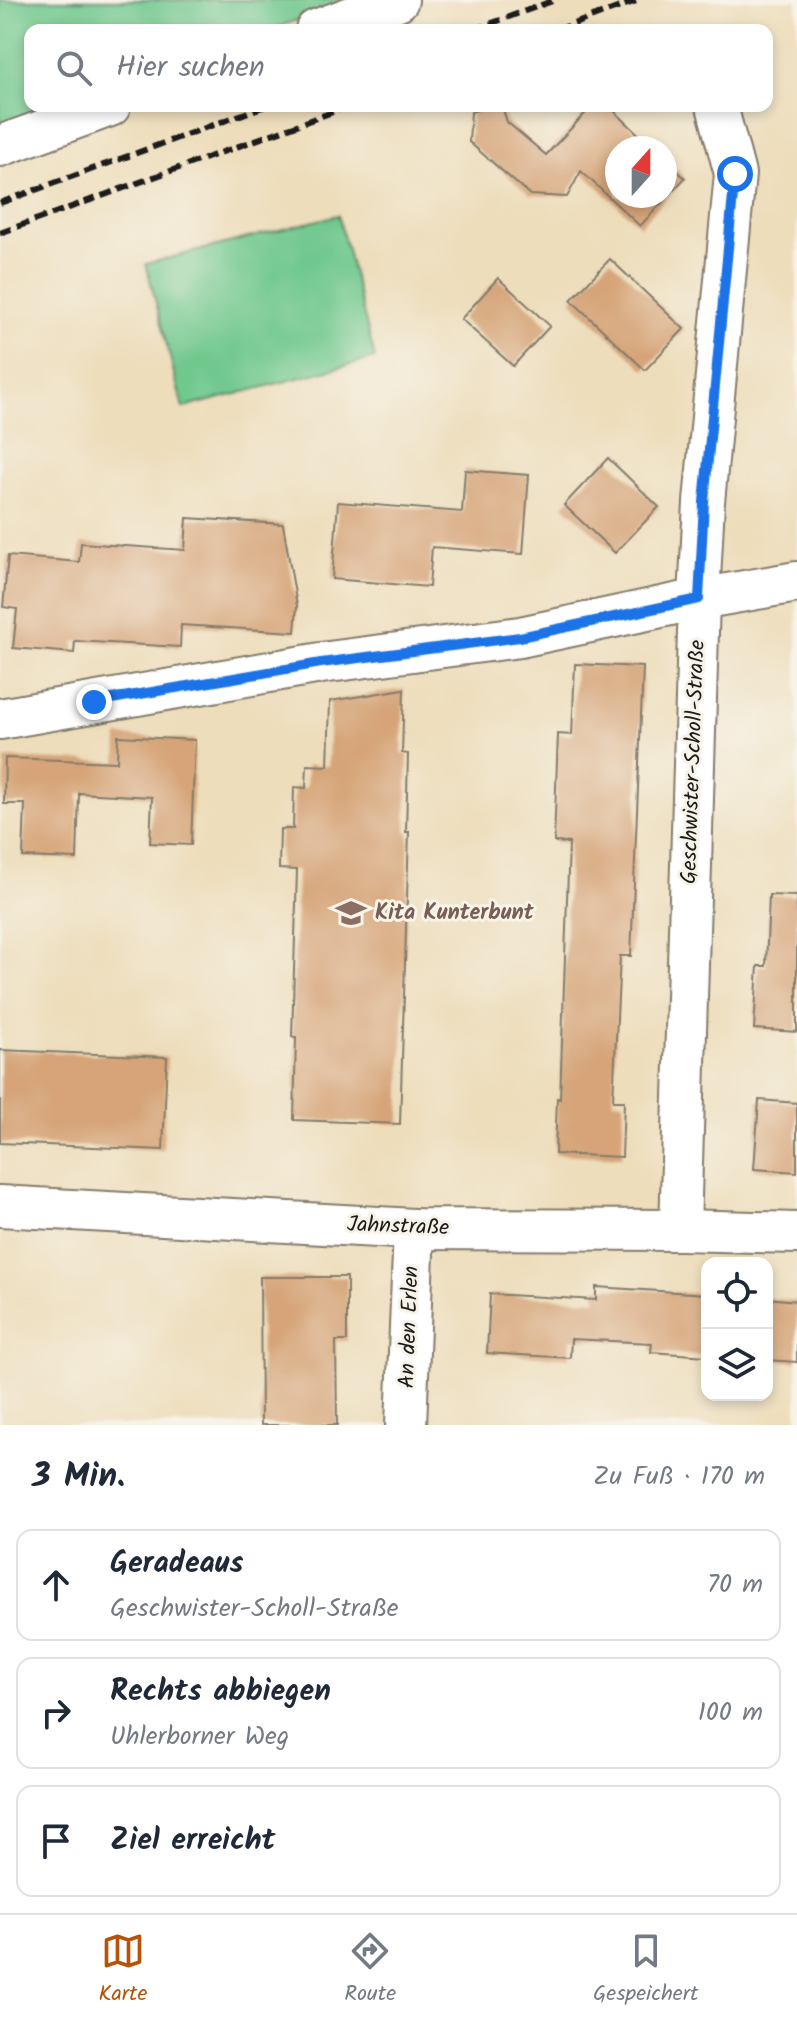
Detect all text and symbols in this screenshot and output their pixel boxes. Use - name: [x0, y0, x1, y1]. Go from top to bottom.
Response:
- search box: [24, 24, 773, 112]
- text: Hier suchen: [116, 44, 265, 92]
- icon: search: [52, 46, 96, 90]
- north arrow: [605, 136, 677, 208]
- route start: [717, 156, 753, 192]
- street label: Geschwister-Scholl-Straße: [672, 639, 716, 885]
- route end: [76, 684, 112, 720]
- school or university icon: Kita Kunterbunt: [334, 896, 368, 930]
- place label: Kita Kunterbunt: [375, 896, 535, 931]
- street label: Jahnstraße: [346, 1208, 450, 1246]
- map controls: [701, 1257, 773, 1401]
- button: locate: [701, 1257, 773, 1329]
- street label: An den Erlen: [390, 1265, 430, 1389]
- button: layers: [701, 1329, 773, 1401]
- text: 3 Min.: [32, 1450, 125, 1504]
- text: Zu Fuß · 170 m: [593, 1456, 765, 1498]
- text: Geradeaus: [110, 1540, 243, 1588]
- icon: ahead: [34, 1563, 78, 1607]
- text: 70 m: [707, 1564, 763, 1606]
- text: Geschwister-Scholl-Straße: [110, 1588, 399, 1630]
- text: Rechts abbiegen: [110, 1668, 331, 1716]
- icon: right: [34, 1691, 78, 1735]
- text: 100 m: [698, 1692, 763, 1734]
- text: Uhlerborner Weg: [110, 1716, 289, 1758]
- text: Ziel erreicht: [110, 1817, 275, 1865]
- icon: arrive: [34, 1819, 78, 1863]
- tab: Karte: [98, 1929, 147, 2012]
- tab: Route: [344, 1929, 396, 2012]
- tab: Gespeichert: [593, 1929, 699, 2012]

